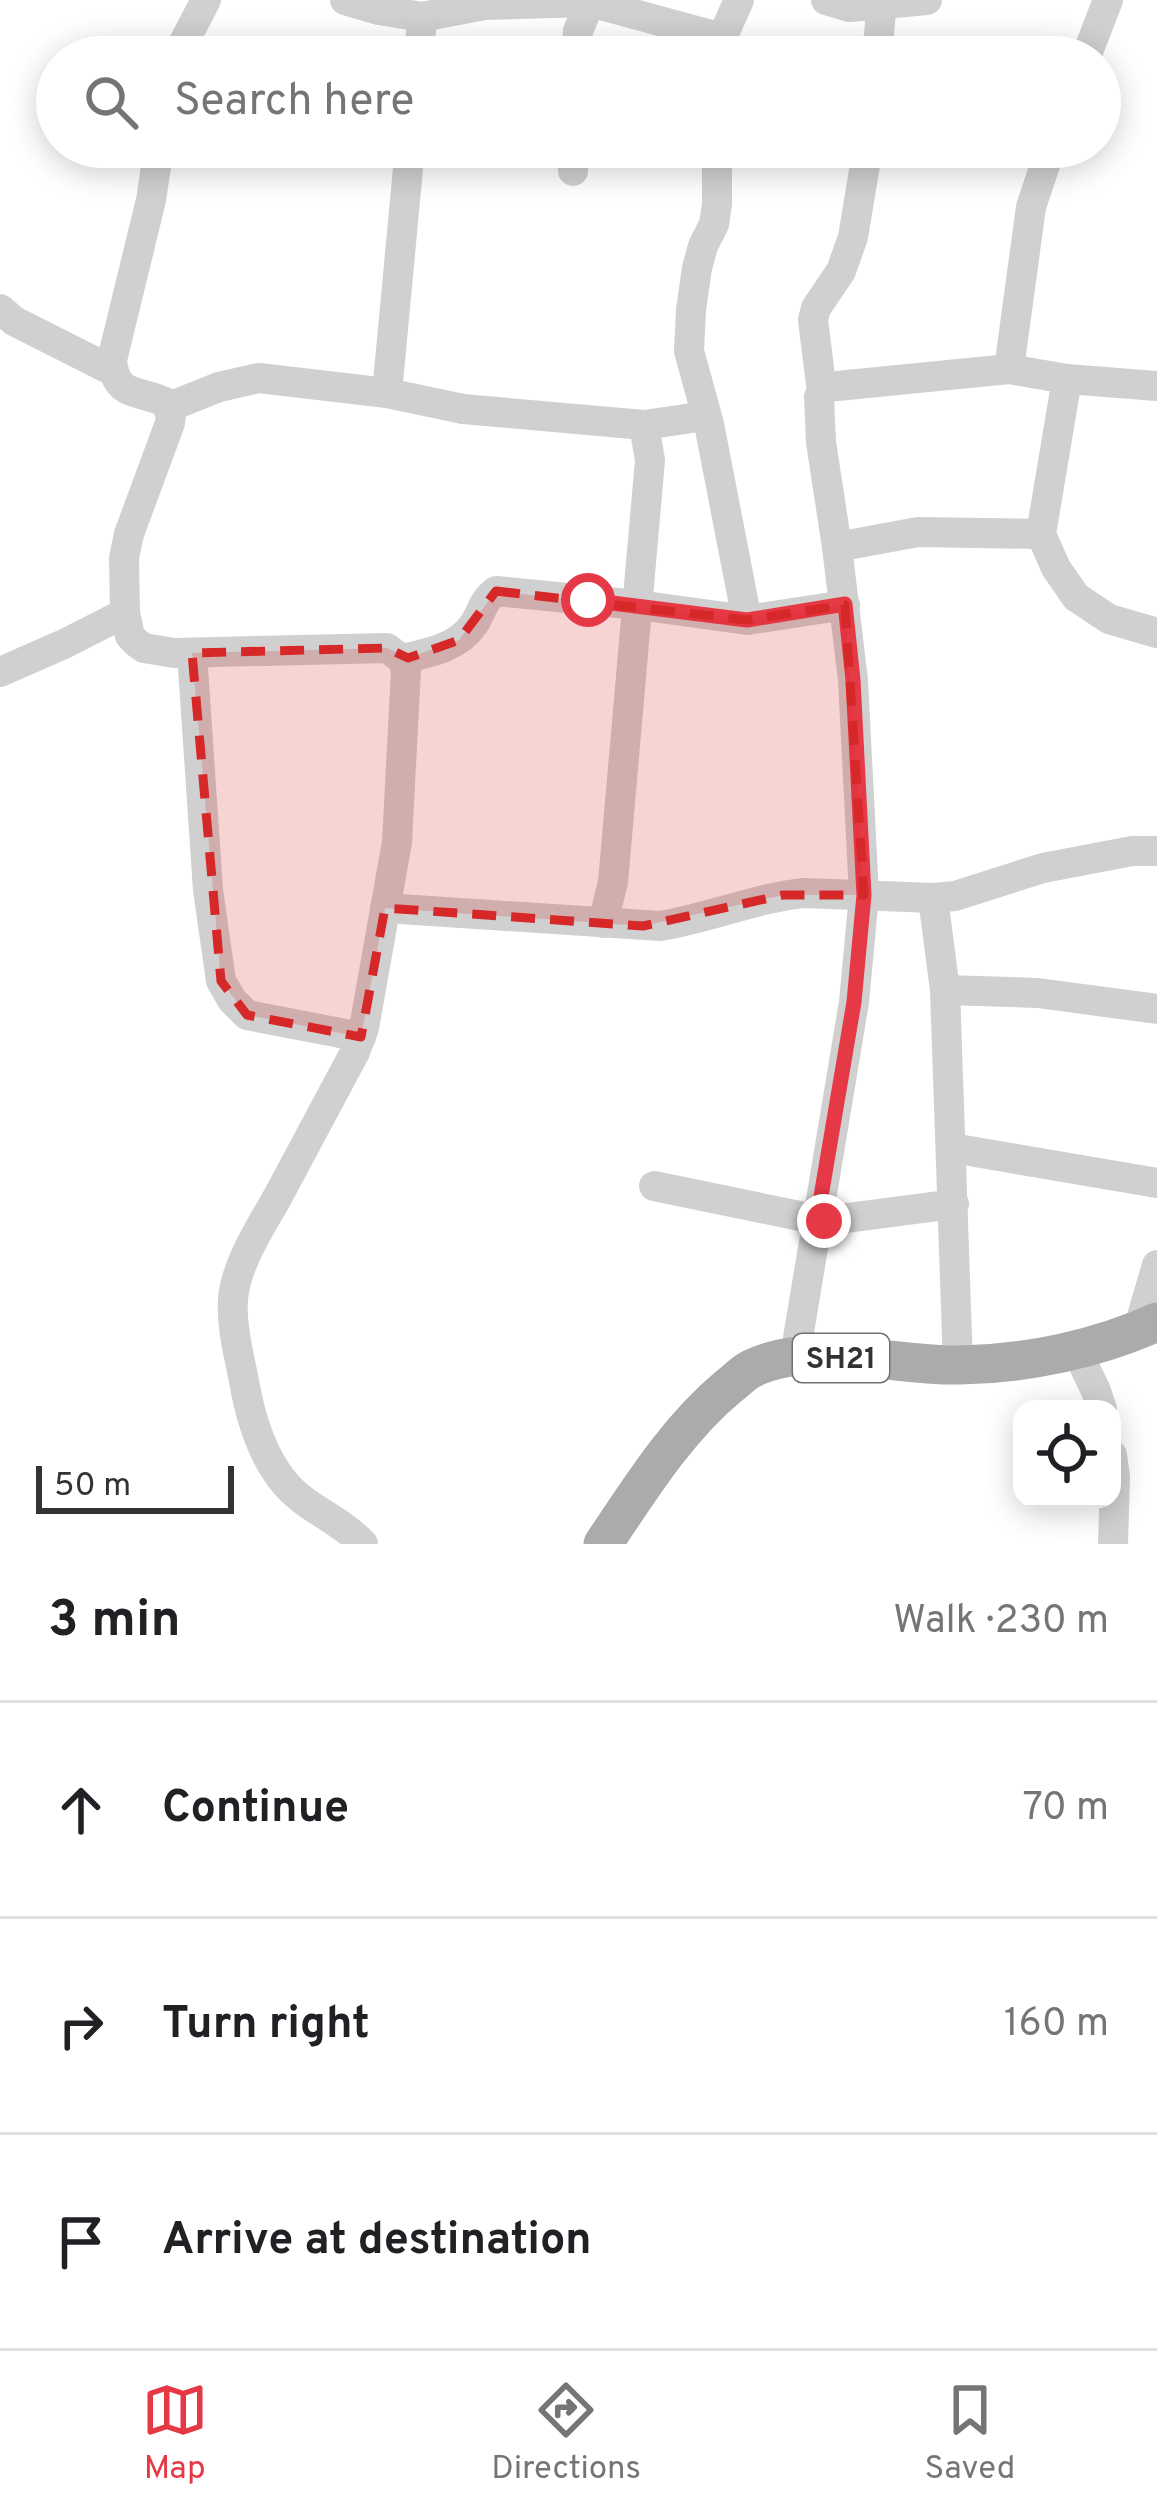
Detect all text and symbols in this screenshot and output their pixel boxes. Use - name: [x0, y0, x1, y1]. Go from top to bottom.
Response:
- search box: [36, 36, 1121, 168]
- icon: search: [78, 69, 144, 135]
- text: Search here: [174, 74, 414, 131]
- route start: [561, 573, 615, 627]
- route end: [797, 1194, 851, 1248]
- road number: SH21: [793, 1334, 889, 1382]
- map controls: [1013, 1400, 1121, 1508]
- button: locate: [1013, 1400, 1121, 1508]
- scale bar: [36, 1460, 234, 1513]
- text: 50 m: [54, 1466, 131, 1508]
- text: 3 min: [48, 1590, 181, 1655]
- text: Walk · 230 m: [893, 1598, 1109, 1647]
- icon: ahead: [48, 1777, 114, 1843]
- text: Continue: [162, 1781, 349, 1838]
- text: 70 m: [1023, 1785, 1109, 1834]
- icon: right: [48, 1993, 114, 2059]
- text: Turn right: [162, 1997, 370, 2054]
- text: 160 m: [1004, 2001, 1109, 2050]
- icon: arrive: [48, 2209, 114, 2275]
- text: Arrive at destination: [162, 2213, 592, 2270]
- tab: Map: [142, 2377, 208, 2491]
- tab: Directions: [491, 2377, 641, 2491]
- tab: Saved: [925, 2377, 1015, 2491]

